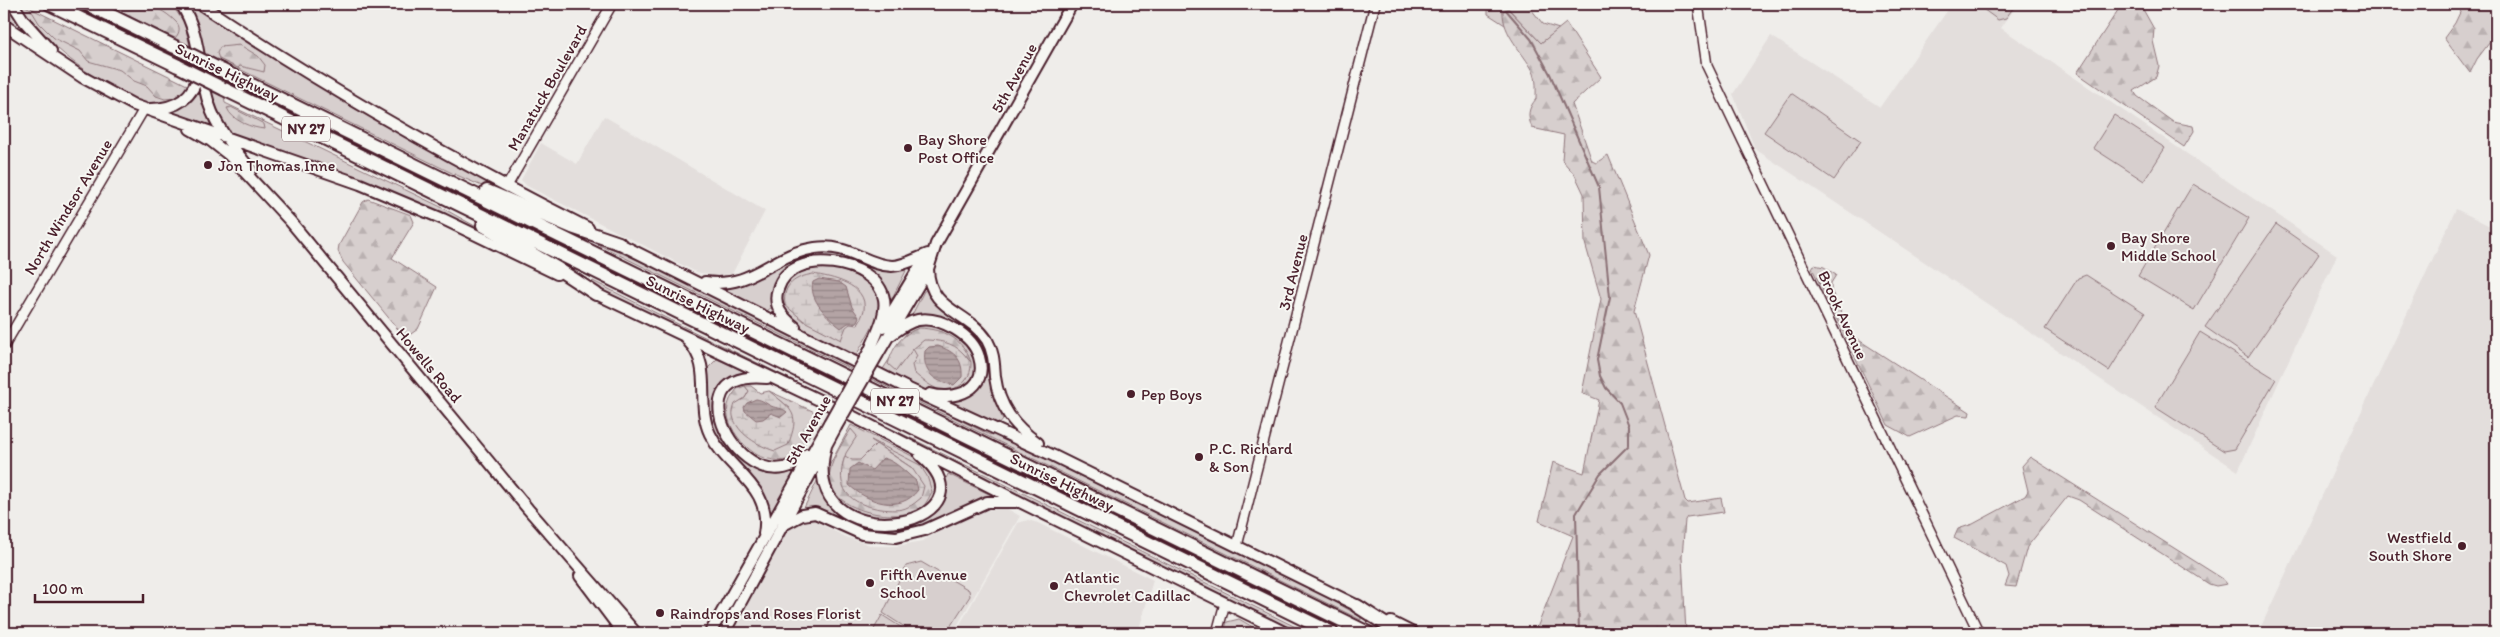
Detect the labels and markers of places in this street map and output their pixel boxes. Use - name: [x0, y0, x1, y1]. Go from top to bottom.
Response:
- place label: Bay Shore Post Office: [918, 130, 994, 167]
- marker: Bay Shore Post Office: [902, 142, 914, 154]
- place label: Jon Thomas Inne: [218, 156, 335, 175]
- marker: Jon Thomas Inne: [202, 159, 214, 171]
- place label: Bay Shore Middle School: [2121, 228, 2217, 265]
- marker: Bay Shore Middle School: [2105, 240, 2117, 252]
- place label: Pep Boys: [1141, 385, 1202, 404]
- marker: Pep Boys: [1125, 388, 1137, 400]
- place label: P.C. Richard & Son: [1209, 439, 1293, 476]
- marker: P.C. Richard & Son: [1193, 451, 1205, 463]
- place label: Westfield South Shore: [2369, 528, 2452, 565]
- marker: Westfield South Shore: [2456, 540, 2468, 552]
- place label: Fifth Avenue School: [880, 565, 967, 602]
- place label: Atlantic Chevrolet Cadillac: [1064, 568, 1191, 605]
- marker: Fifth Avenue School: [864, 577, 876, 589]
- marker: Atlantic Chevrolet Cadillac: [1048, 580, 1060, 592]
- place label: Raindrops and Roses Florist: [670, 604, 861, 623]
- marker: Raindrops and Roses Florist: [654, 607, 666, 619]

